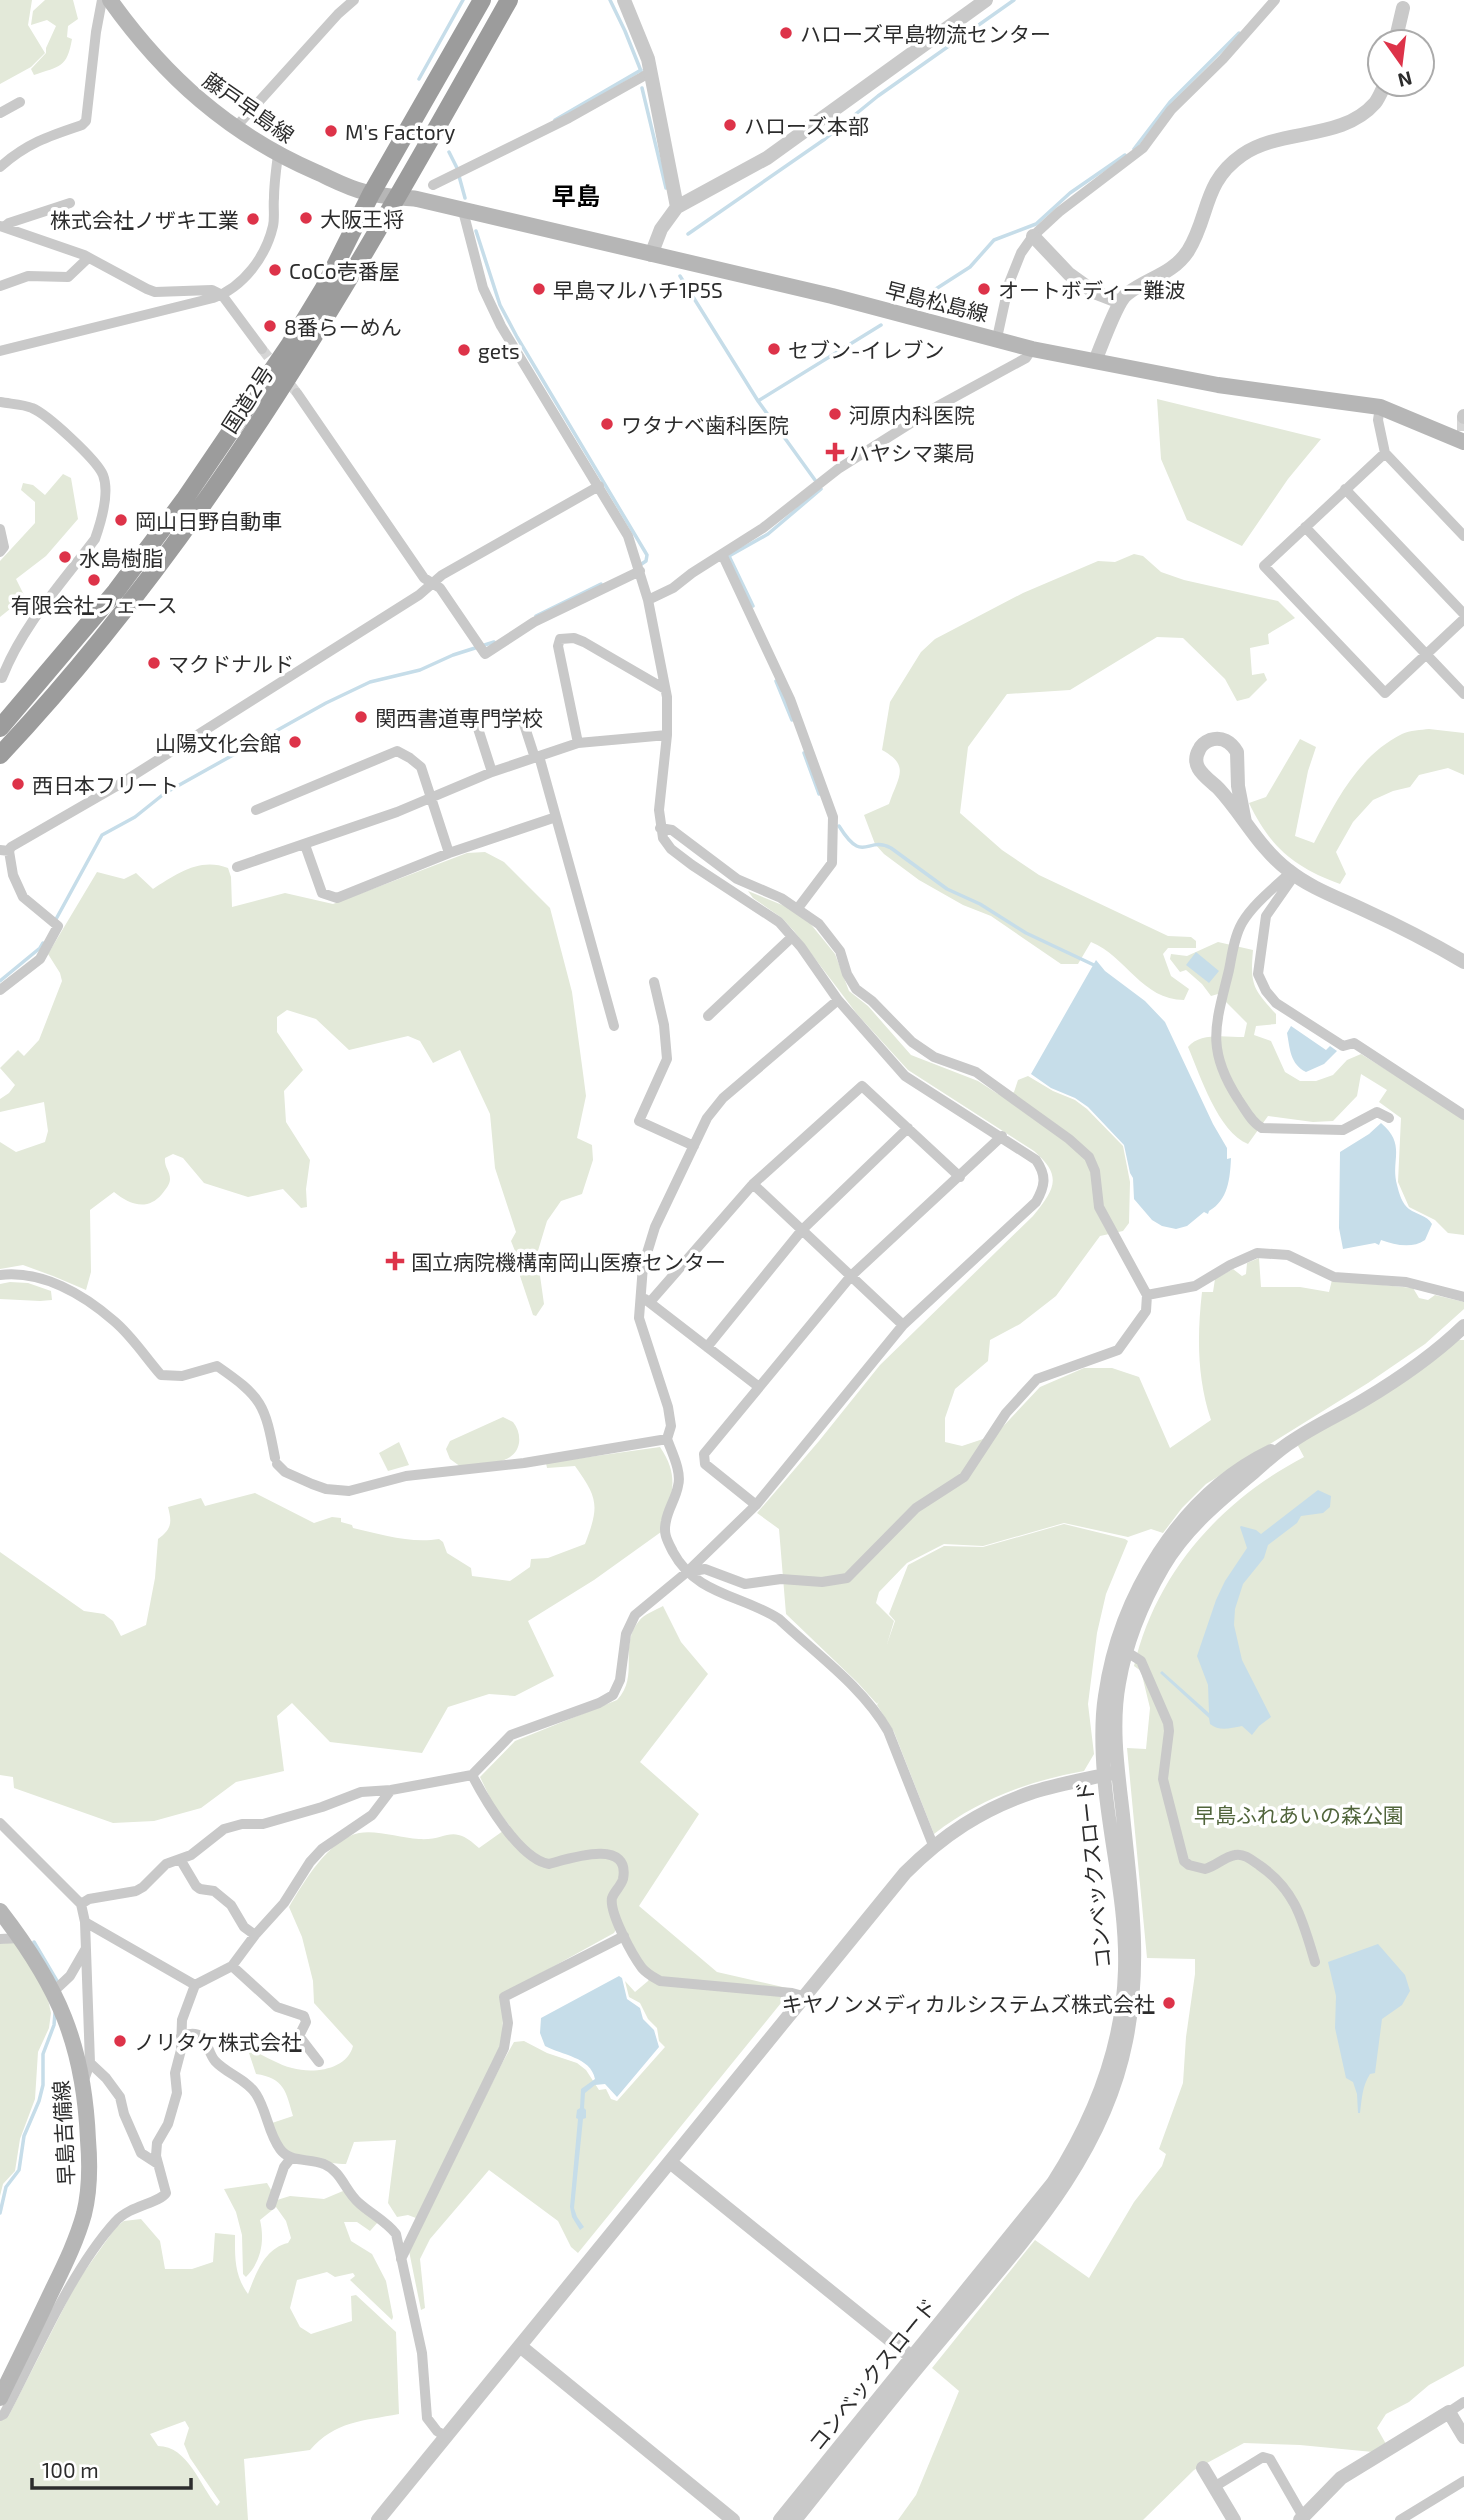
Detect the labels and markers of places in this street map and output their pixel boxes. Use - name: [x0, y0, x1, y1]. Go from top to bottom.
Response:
- place label: ハローズ早島物流センター: [800, 21, 1051, 46]
- marker: ハローズ早島物流センター: [778, 25, 794, 41]
- place label: ハローズ本部: [744, 113, 869, 138]
- marker: ハローズ本部: [722, 117, 738, 133]
- place label: M's Factory: [345, 119, 455, 144]
- marker: M's Factory: [323, 123, 339, 139]
- place label: 大阪王将: [320, 206, 404, 231]
- place label: 株式会社ノザキ工業: [50, 207, 239, 232]
- marker: 大阪王将: [298, 210, 314, 226]
- marker: 株式会社ノザキ工業: [245, 211, 261, 227]
- place label: CoCo壱番屋: [289, 258, 400, 283]
- marker: CoCo壱番屋: [267, 262, 283, 278]
- place label: 早島マルハチ1P5S: [553, 277, 723, 302]
- place label: オートボディー難波: [998, 277, 1186, 302]
- marker: 早島マルハチ1P5S: [531, 281, 547, 297]
- marker: オートボディー難波: [976, 281, 992, 297]
- place label: 8番らーめん: [284, 314, 402, 339]
- marker: 8番らーめん: [262, 318, 278, 334]
- place label: セブン-イレブン: [788, 337, 944, 362]
- place label: gets: [478, 338, 520, 363]
- marker: セブン-イレブン: [766, 341, 782, 357]
- marker: gets: [456, 342, 472, 358]
- place label: 河原内科医院: [849, 402, 975, 427]
- marker: 河原内科医院: [827, 406, 843, 422]
- place label: ワタナベ歯科医院: [621, 412, 789, 437]
- marker: ワタナベ歯科医院: [599, 416, 615, 432]
- place label: ハヤシマ薬局: [849, 440, 975, 465]
- marker: ハヤシマ薬局: [827, 444, 843, 460]
- place label: 岡山日野自動車: [135, 508, 282, 533]
- marker: 岡山日野自動車: [113, 512, 129, 528]
- place label: 水島樹脂: [79, 545, 163, 570]
- marker: 水島樹脂: [57, 549, 73, 565]
- marker: 有限会社フェース: [86, 572, 102, 588]
- place label: 有限会社フェース: [11, 592, 177, 617]
- place label: マクドナルド: [168, 651, 294, 676]
- marker: マクドナルド: [146, 655, 162, 671]
- place label: 関西書道専門学校: [375, 705, 543, 730]
- marker: 関西書道専門学校: [353, 709, 369, 725]
- place label: 山陽文化会館: [155, 730, 281, 755]
- marker: 山陽文化会館: [287, 734, 303, 750]
- place label: 西日本フリート: [32, 772, 179, 797]
- marker: 西日本フリート: [10, 776, 26, 792]
- place label: 国立病院機構南岡山医療センター: [411, 1249, 726, 1274]
- marker: 国立病院機構南岡山医療センター: [385, 1251, 405, 1271]
- place label: キヤノンメディカルシステムズ株式会社: [781, 1991, 1155, 2016]
- marker: キヤノンメディカルシステムズ株式会社: [1161, 1995, 1177, 2011]
- place label: ノリタケ株式会社: [134, 2029, 302, 2054]
- marker: ノリタケ株式会社: [112, 2033, 128, 2049]

